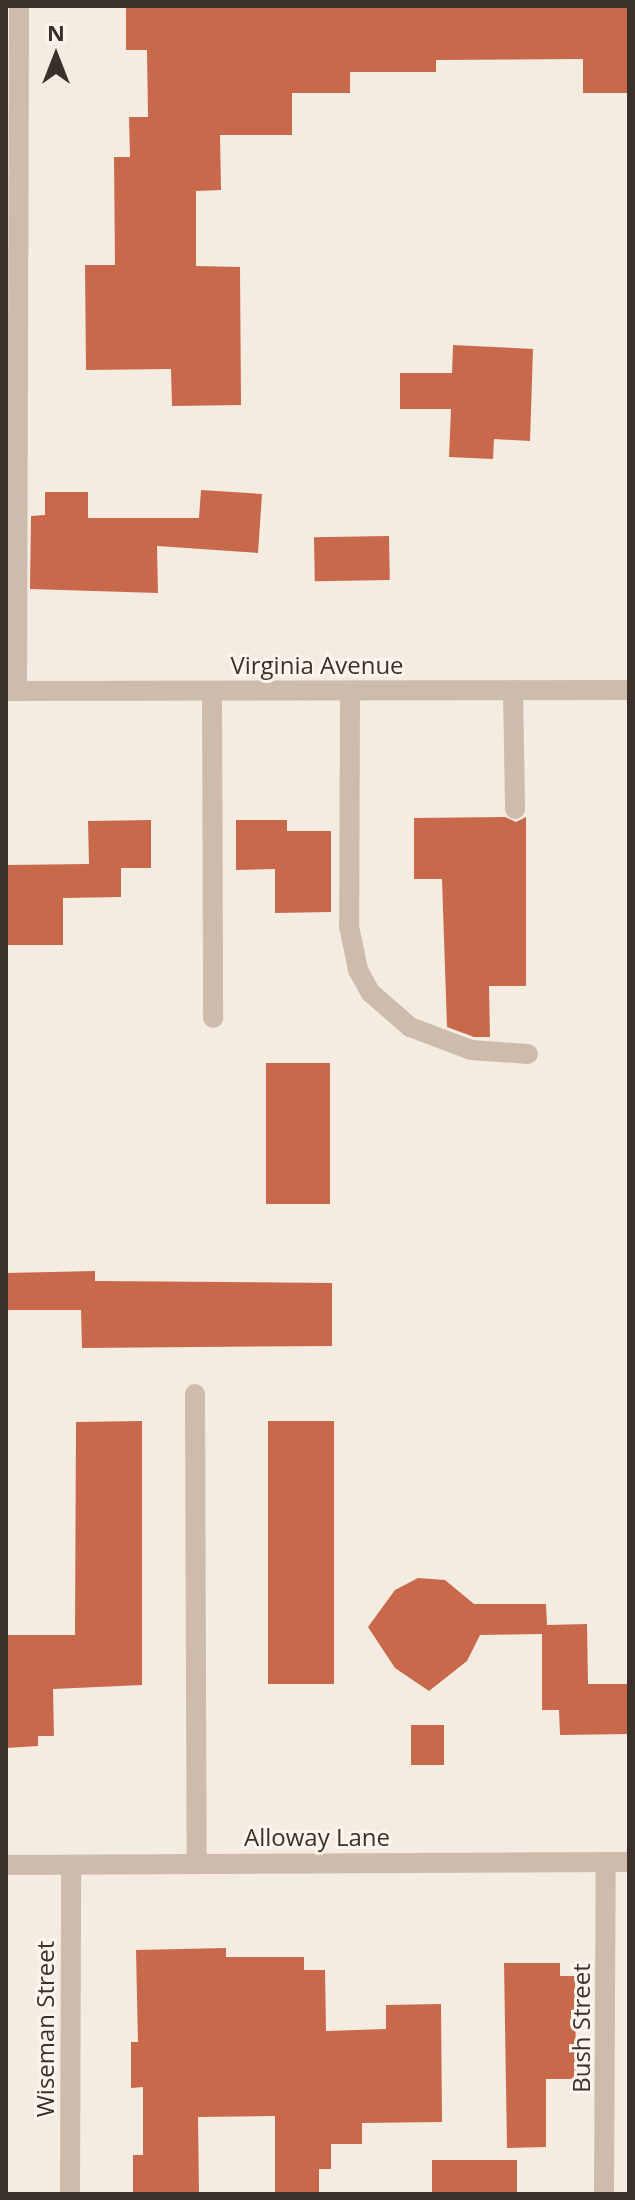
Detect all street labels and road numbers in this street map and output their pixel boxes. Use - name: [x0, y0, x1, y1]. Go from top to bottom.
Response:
- street label: Virginia Avenue: [230, 651, 404, 679]
- street label: Alloway Lane: [244, 1823, 390, 1851]
- street label: Wiseman Street: [31, 1941, 59, 2117]
- street label: Bush Street: [567, 1963, 595, 2093]

